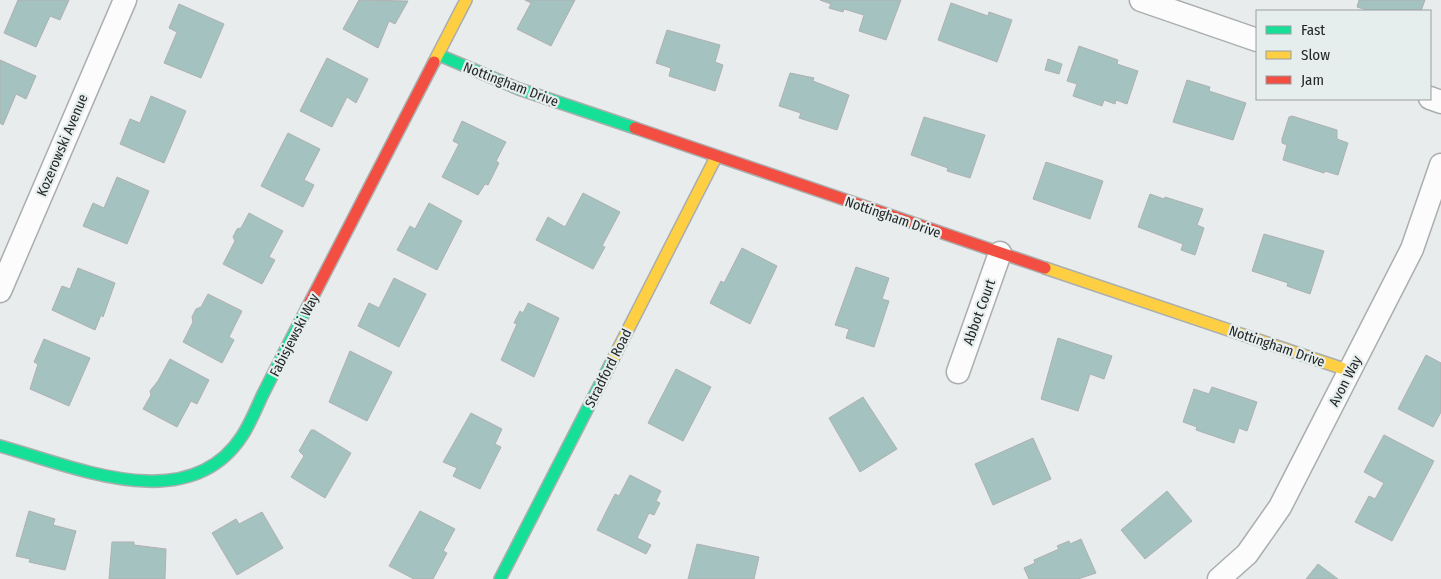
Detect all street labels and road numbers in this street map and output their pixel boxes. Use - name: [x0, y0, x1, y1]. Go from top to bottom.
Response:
- street label: Nottingham Drive: [461, 59, 561, 110]
- street label: Kozerowski Avenue: [33, 92, 92, 199]
- street label: Nottingham Drive: [843, 193, 943, 242]
- street label: Abbot Court: [960, 277, 999, 347]
- street label: Fabisjewski Way: [266, 290, 323, 380]
- street label: Nottingham Drive: [1227, 322, 1327, 371]
- street label: Stradford Road: [581, 326, 636, 410]
- street label: Avon Way: [1325, 352, 1366, 409]

